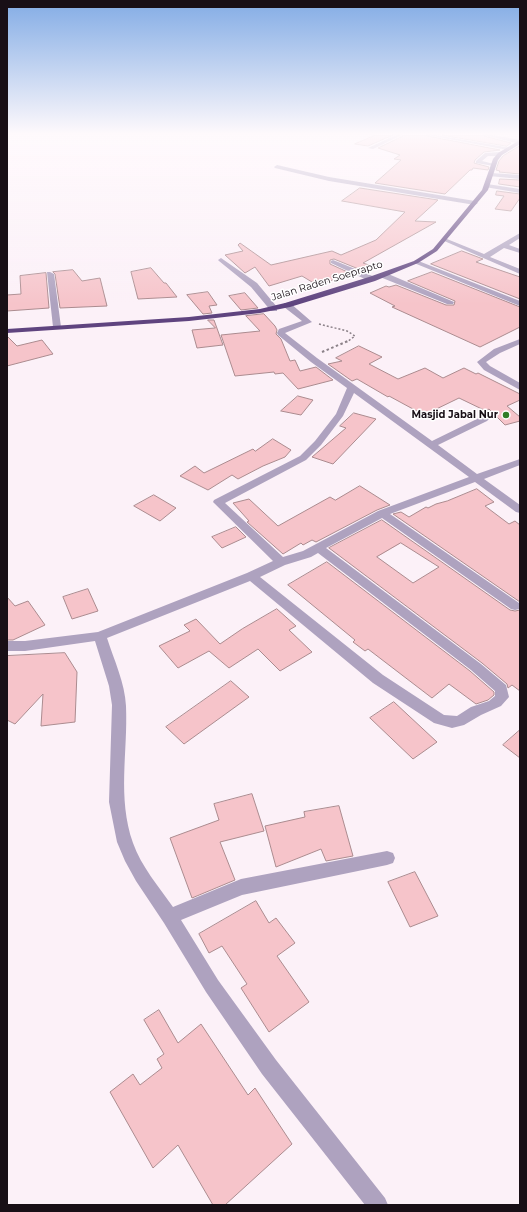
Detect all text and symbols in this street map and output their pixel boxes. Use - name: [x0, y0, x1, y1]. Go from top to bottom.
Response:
- street label: Jalan Raden Soeprapto: [270, 258, 384, 304]
- place label: Masjid Jabal Nur: [411, 409, 498, 421]
- marker: Masjid Jabal Nur: [501, 410, 511, 420]

